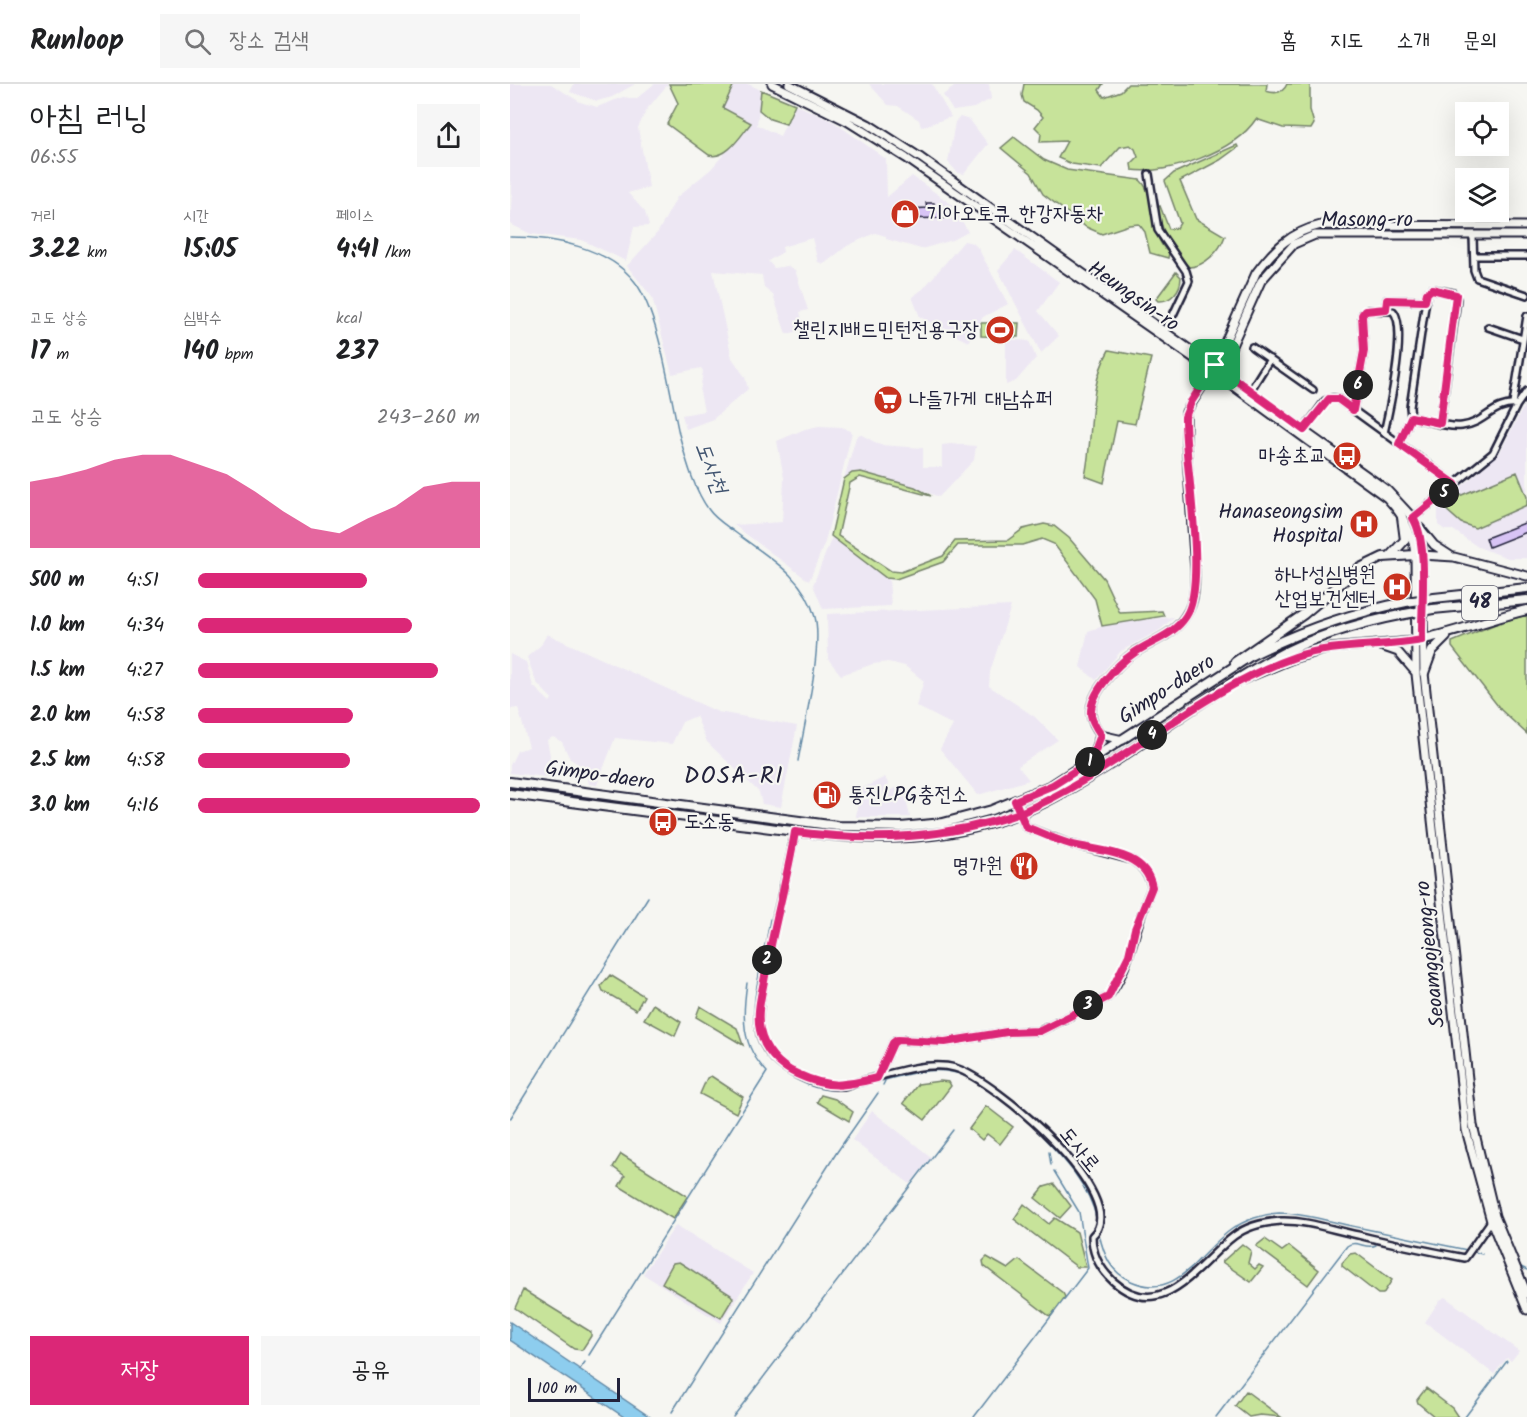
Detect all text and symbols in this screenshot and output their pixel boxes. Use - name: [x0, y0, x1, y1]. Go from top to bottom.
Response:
- search box: [160, 14, 580, 68]
- text: Runloop: [30, 19, 124, 64]
- text: 장소 검색: [229, 24, 309, 59]
- icon: search: [181, 25, 214, 58]
- text: 홈: [1280, 25, 1297, 58]
- text: 지도: [1330, 25, 1363, 58]
- text: 소개: [1396, 25, 1430, 58]
- text: 문의: [1463, 25, 1497, 58]
- text: 아침 러닝: [30, 93, 149, 146]
- map controls: [1455, 102, 1509, 222]
- button: locate: [1455, 102, 1509, 156]
- button: share: [417, 104, 480, 167]
- text: 06:55: [30, 142, 78, 174]
- button: layers: [1455, 168, 1509, 222]
- shop icon: 기아오토큐 한강자동차: [889, 198, 921, 230]
- place label: 기아오토큐 한강자동차: [926, 198, 1104, 231]
- text: 거리: [30, 204, 56, 229]
- text: 시간: [183, 204, 209, 229]
- text: 페이스: [336, 204, 375, 229]
- street label: Masong-ro: [1321, 204, 1413, 237]
- text: 3.22: [30, 229, 81, 271]
- text: 15:05: [183, 229, 237, 271]
- text: 4:41: [336, 229, 379, 271]
- text: km: [81, 240, 107, 265]
- text: /km: [379, 240, 411, 265]
- street label: Heungsin-ro: [1080, 253, 1186, 341]
- text: 고도 상승: [30, 306, 88, 331]
- text: 심박수: [183, 306, 222, 331]
- text: kcal: [336, 306, 362, 331]
- place label: 챌린지배드민턴전용구장: [793, 314, 979, 347]
- sports icon: 챌린지배드민턴전용구장: [984, 314, 1016, 346]
- text: 17: [30, 331, 50, 373]
- text: 140: [183, 331, 218, 373]
- text: 237: [336, 331, 378, 373]
- pin: [1189, 339, 1240, 390]
- text: m: [50, 342, 69, 367]
- text: bpm: [218, 342, 254, 367]
- icon: arrive: [1198, 348, 1231, 381]
- pin: 6: [1343, 370, 1373, 400]
- text: 6: [1354, 372, 1362, 397]
- supermarket icon: 나들가게 대남슈퍼: [872, 384, 904, 416]
- place label: 나들가게 대남슈퍼: [909, 384, 1053, 417]
- text: 고도 상승: [30, 402, 102, 434]
- text: 243–260 m: [377, 402, 480, 434]
- water label: 도사천: [684, 437, 737, 501]
- place label: 마송초교: [1258, 440, 1326, 473]
- bus stop icon: 마송초교: [1331, 440, 1363, 472]
- pin: 5: [1429, 478, 1459, 508]
- text: 5: [1440, 480, 1448, 505]
- place label: Hanaseongsim Hospital: [1218, 496, 1343, 553]
- hospital icon: Hanaseongsim Hospital: [1348, 508, 1380, 540]
- place label: 하나성심병원 산업보건센터: [1275, 559, 1376, 616]
- text: 500 m: [30, 565, 85, 597]
- text: 4:51: [126, 565, 159, 597]
- hospital icon: 하나성심병원 산업보건센터: [1381, 571, 1413, 603]
- road number: 48: [1462, 586, 1498, 620]
- text: 1.0 km: [30, 610, 85, 642]
- text: 4:34: [126, 610, 164, 642]
- street label: Gimpo-daero: [1112, 646, 1222, 734]
- text: 1.5 km: [30, 655, 85, 687]
- text: 4:27: [126, 655, 163, 687]
- text: 2.0 km: [30, 700, 91, 732]
- text: 4:58: [126, 700, 165, 732]
- pin: 4: [1137, 720, 1167, 750]
- text: 4: [1148, 722, 1156, 747]
- text: 2.5 km: [30, 745, 90, 777]
- text: 4:58: [126, 745, 165, 777]
- pin: 1: [1075, 747, 1105, 777]
- text: 1: [1088, 749, 1092, 774]
- street label: Gimpo-daero: [543, 752, 657, 800]
- district label: DOSA-RI: [684, 757, 784, 796]
- fuel station icon: 통진LPG충전소: [811, 779, 843, 811]
- place label: 통진LPG충전소: [848, 779, 968, 812]
- text: 3.0 km: [30, 790, 90, 822]
- text: 4:16: [126, 790, 159, 822]
- bus stop icon: 도소동: [647, 806, 679, 838]
- place label: 도소동: [684, 806, 735, 839]
- place label: 명가원: [952, 850, 1003, 883]
- restaurant icon: 명가원: [1008, 850, 1040, 882]
- street label: Seoamgojeong-ro: [1407, 879, 1455, 1029]
- pin: 2: [752, 945, 782, 975]
- text: 2: [762, 947, 772, 972]
- pin: 3: [1073, 990, 1103, 1020]
- text: 3: [1084, 992, 1092, 1017]
- street label: 도사로: [1050, 1120, 1108, 1180]
- button: 저장: [30, 1336, 249, 1405]
- button: 공유: [261, 1336, 480, 1405]
- scale bar: [528, 1375, 620, 1402]
- text: 100 m: [537, 1376, 577, 1401]

